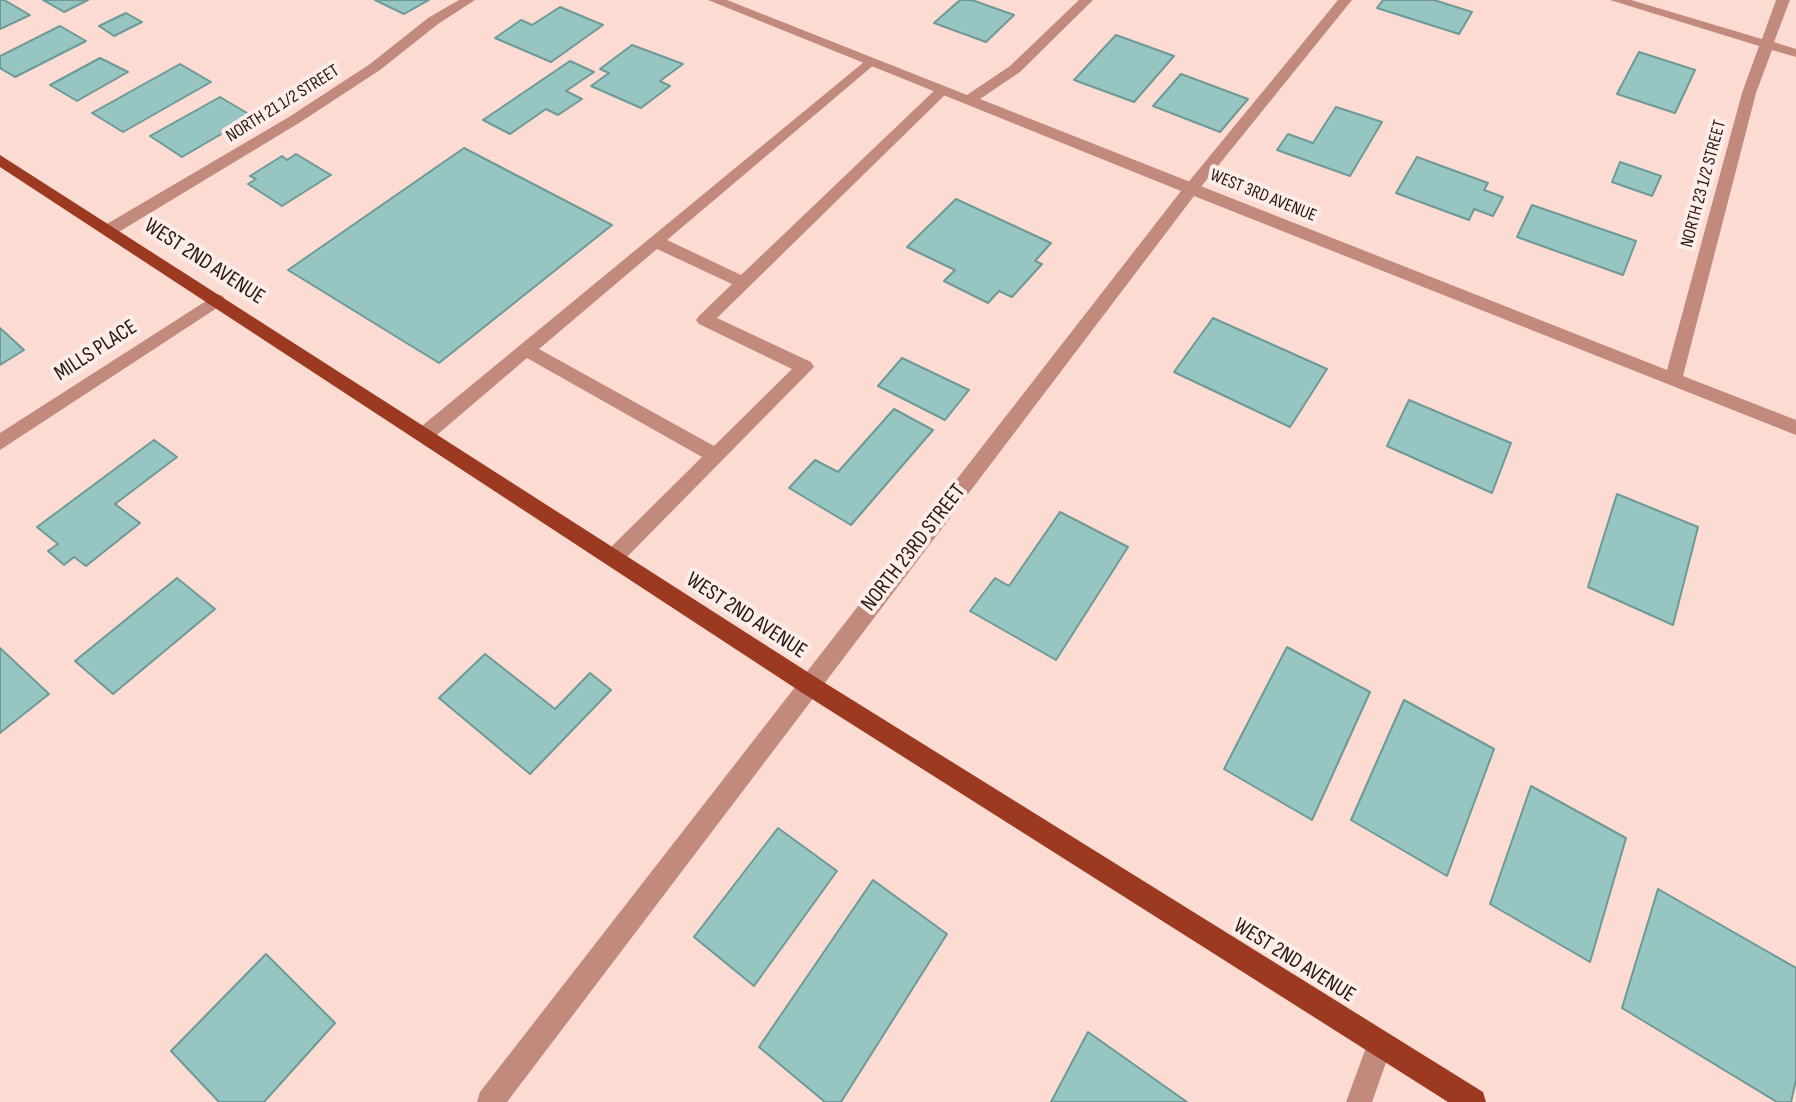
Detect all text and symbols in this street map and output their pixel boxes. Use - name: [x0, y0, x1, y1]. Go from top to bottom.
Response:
- street label: NORTH 21 1/2 STREET: [222, 61, 344, 147]
- street label: NORTH 23 1/2 STREET: [1677, 118, 1731, 250]
- street label: WEST 3RD AVENUE: [1207, 165, 1319, 227]
- street label: WEST 2ND AVENUE: [139, 213, 269, 311]
- street label: MILLS PLACE: [50, 315, 142, 387]
- street label: NORTH 23RD STREET: [856, 479, 972, 617]
- street label: WEST 2ND AVENUE: [681, 567, 811, 665]
- street label: WEST 2ND AVENUE: [1228, 913, 1360, 1009]

